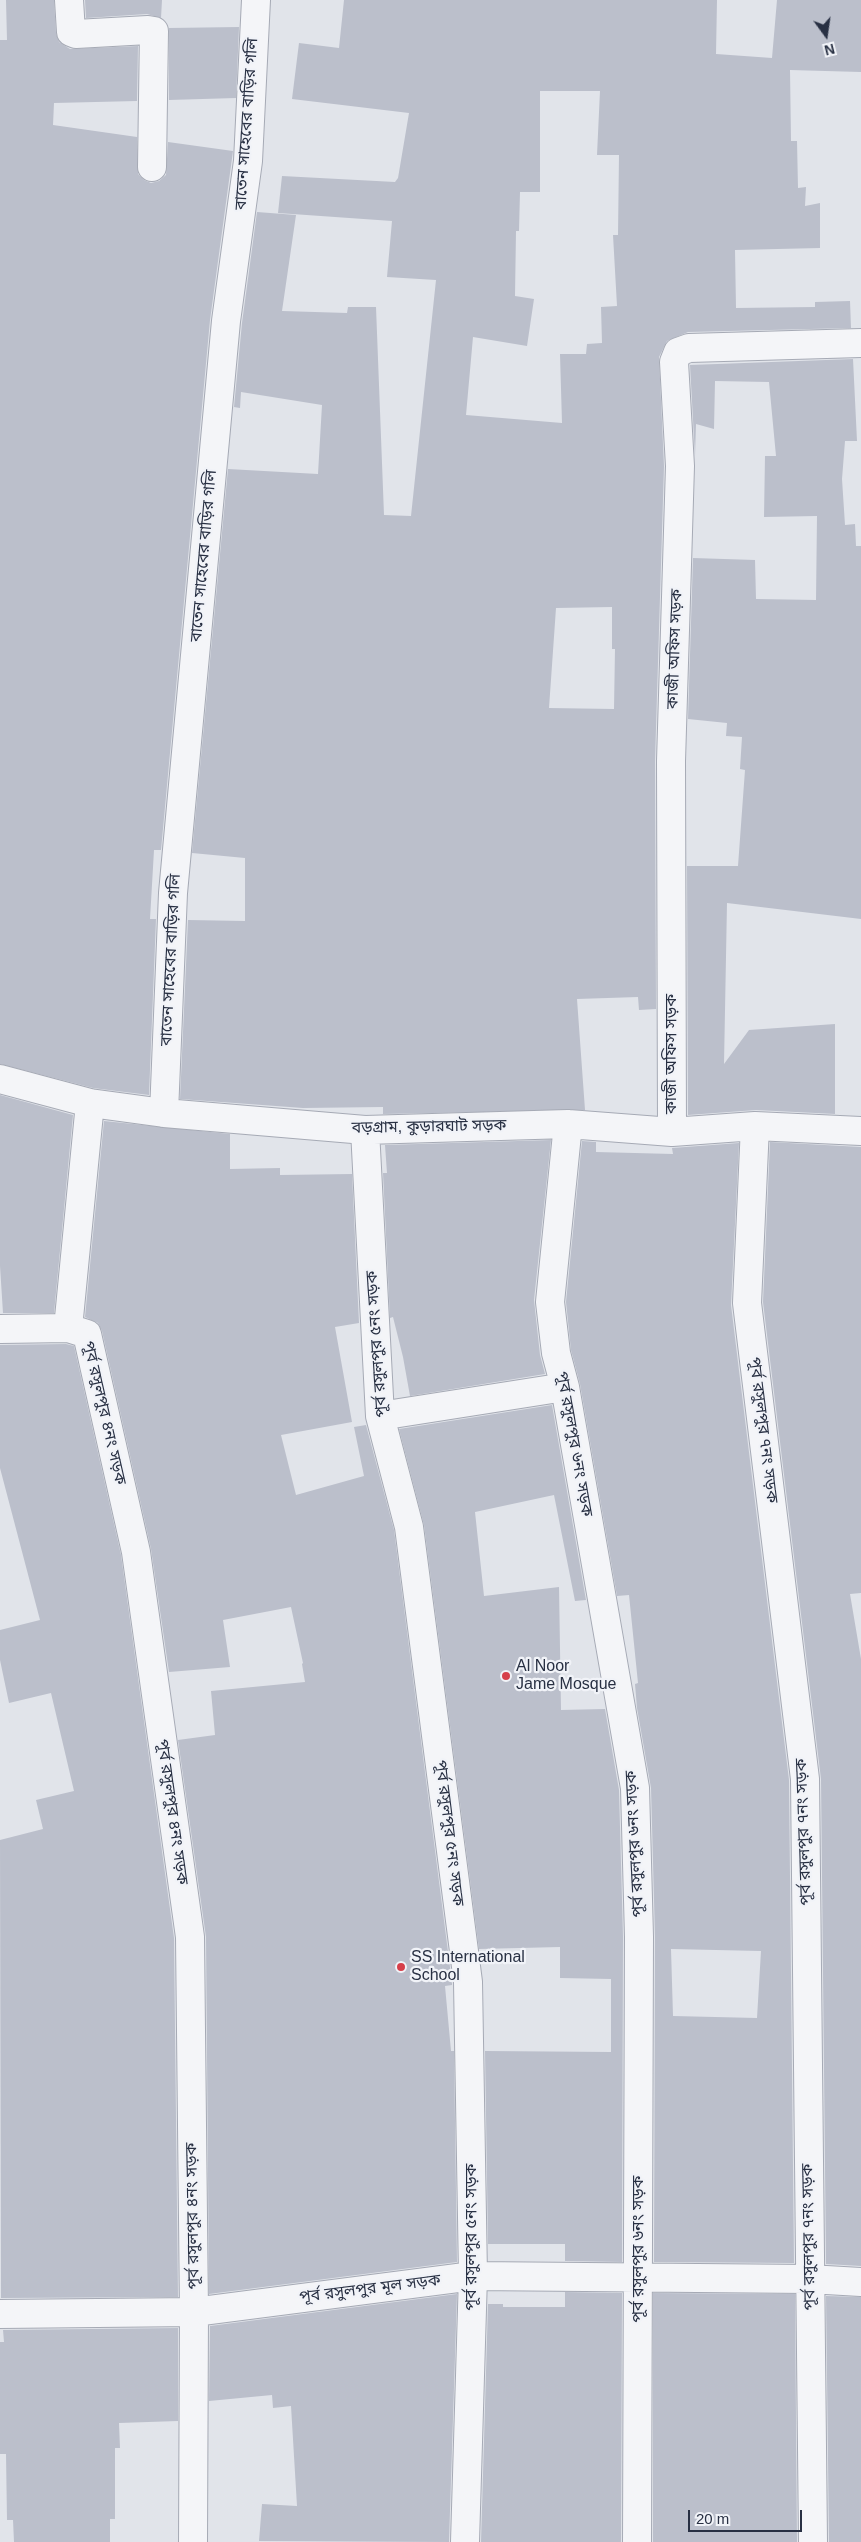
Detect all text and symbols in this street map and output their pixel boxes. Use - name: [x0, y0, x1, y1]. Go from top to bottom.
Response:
- north arrow: [801, 10, 851, 60]
- street label: বাতেন সাহেবের বাড়ির গলি: [231, 37, 263, 211]
- text: N: [823, 41, 836, 59]
- street label: বাতেন সাহেবের বাড়ির গলি: [187, 469, 221, 643]
- street label: কাজী অফিস সড়ক: [663, 589, 687, 709]
- street label: বাতেন সাহেবের বাড়ির গলি: [157, 873, 185, 1047]
- street label: কাজী অফিস সড়ক: [662, 994, 682, 1114]
- street label: বড়গ্রাম, কুড়ারঘাট সড়ক: [351, 1116, 507, 1138]
- street label: পূর্ব রসুলপুর ৫নং সড়ক: [362, 1270, 392, 1418]
- street label: পূর্ব রসুলপুর ৪নং সড়ক: [78, 1339, 130, 1487]
- street label: পূর্ব রসুলপুর ৭নং সড়ক: [745, 1356, 781, 1504]
- street label: পূর্ব রসুলপুর ৬নং সড়ক: [552, 1370, 596, 1518]
- place label: Al Noor Jame Mosque: [516, 1657, 616, 1695]
- marker: Al Noor Jame Mosque: [500, 1670, 512, 1682]
- street label: পূর্ব রসুলপুর ৪নং সড়ক: [152, 1738, 192, 1886]
- street label: পূর্ব রসুলপুর ৭নং সড়ক: [792, 1758, 816, 1906]
- street label: পূর্ব রসুলপুর ৫নং সড়ক: [431, 1759, 467, 1907]
- street label: পূর্ব রসুলপুর ৬নং সড়ক: [622, 1770, 648, 1918]
- place label: SS International School: [411, 1948, 525, 1986]
- marker: SS International School: [395, 1961, 407, 1973]
- street label: পূর্ব রসুলপুর ৪নং সড়ক: [182, 2142, 204, 2290]
- street label: পূর্ব রসুলপুর ৭নং সড়ক: [798, 2163, 820, 2311]
- street label: পূর্ব রসুলপুর ৫নং সড়ক: [462, 2164, 482, 2310]
- street label: পূর্ব রসুলপুর ৬নং সড়ক: [629, 2176, 649, 2322]
- street label: পূর্ব রসুলপুর মূল সড়ক: [298, 2271, 442, 2307]
- scale bar: [691, 2500, 805, 2532]
- text: 20 m: [696, 2510, 729, 2527]

